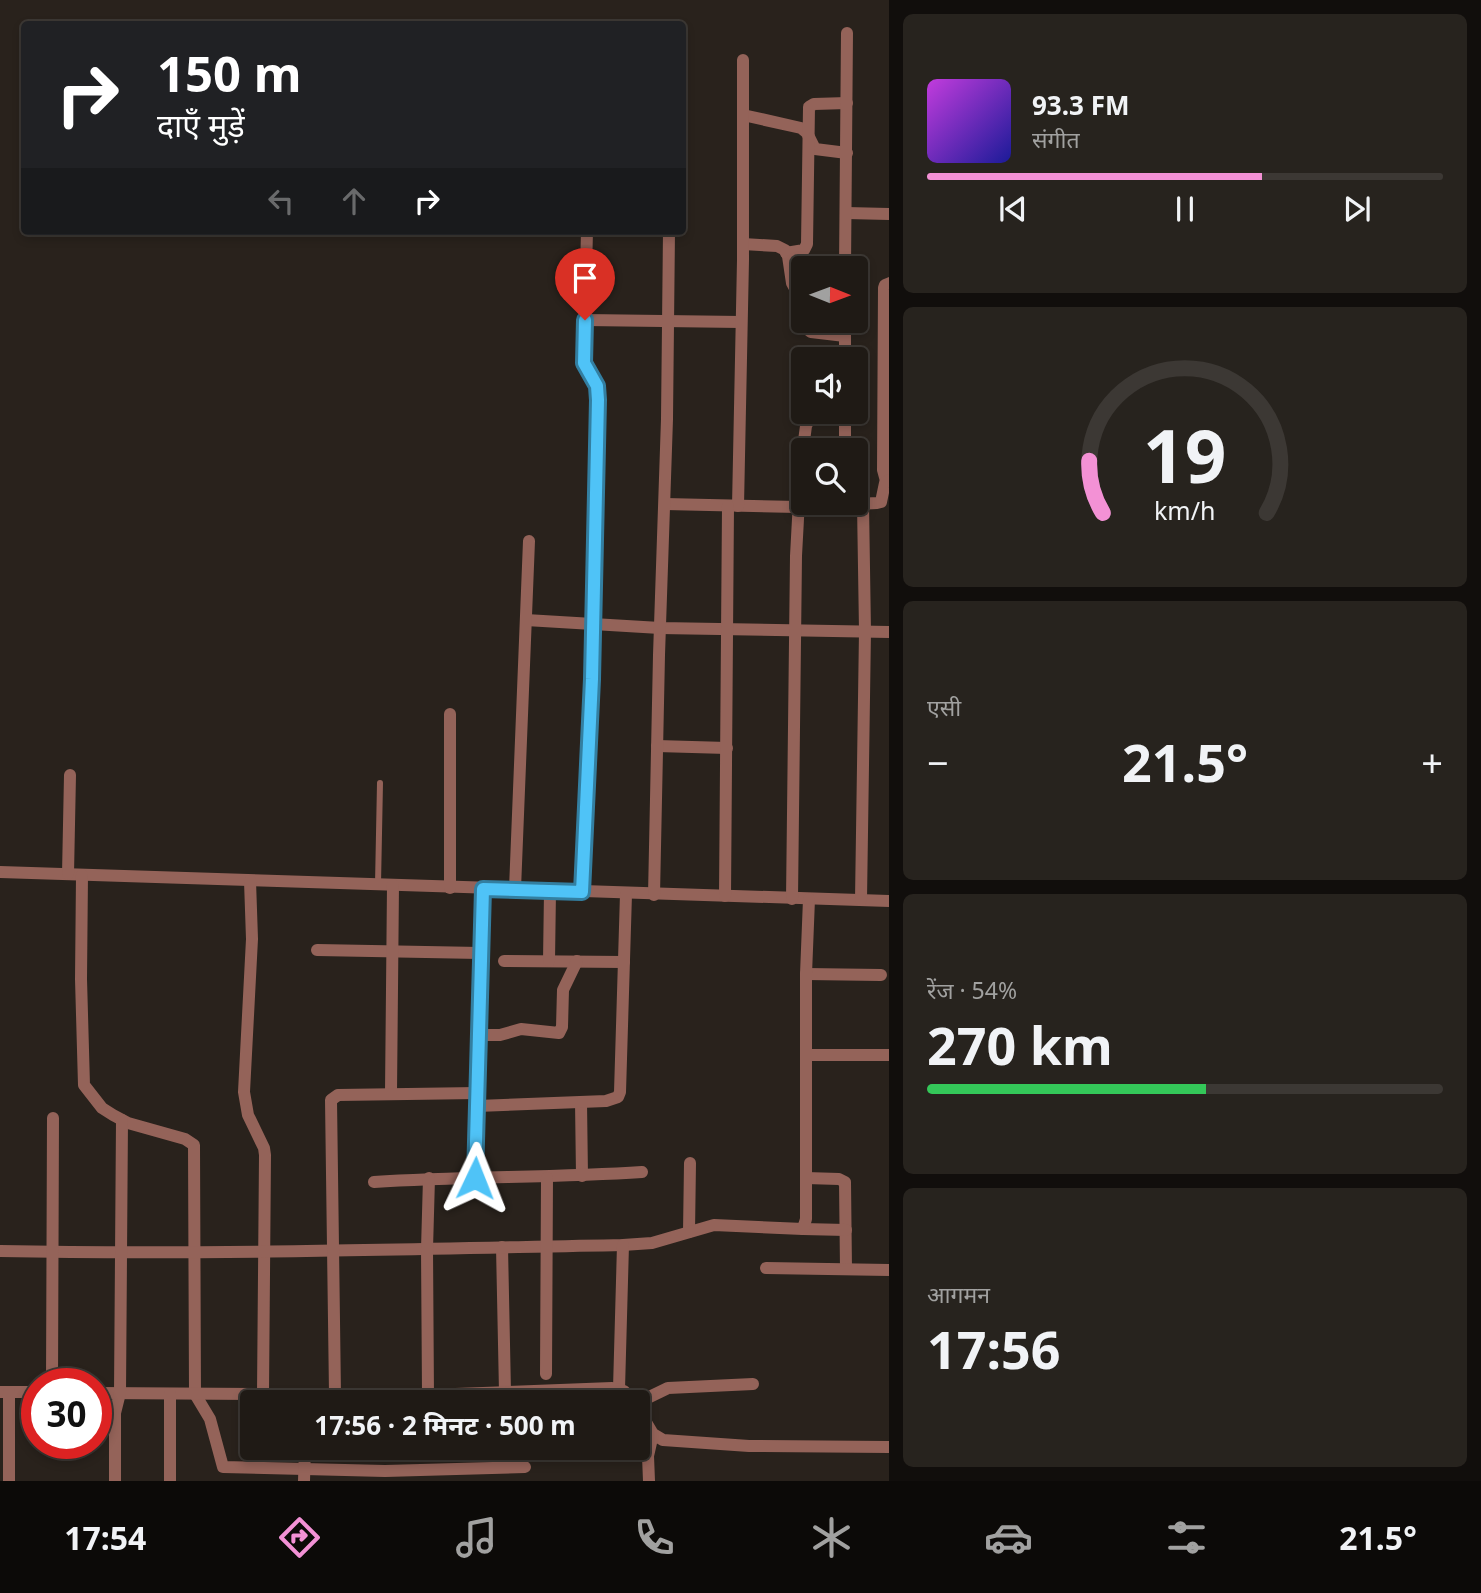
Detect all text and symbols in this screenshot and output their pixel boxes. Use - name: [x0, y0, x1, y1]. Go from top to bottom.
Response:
- text: 150 m: [157, 40, 302, 106]
- icon: right: [42, 49, 133, 140]
- text: 93.3 FM: [1032, 87, 1129, 123]
- text: दाएँ मुड़ें: [157, 103, 245, 146]
- text: संगीत: [1032, 123, 1080, 155]
- icon: left: [262, 182, 300, 220]
- icon: ahead: [335, 182, 373, 220]
- icon: right: [408, 182, 446, 220]
- icon: previous: [994, 190, 1032, 228]
- icon: pause: [1166, 190, 1204, 228]
- icon: next: [1338, 190, 1376, 228]
- pin: [555, 248, 615, 320]
- north arrow: [791, 256, 868, 332]
- map controls: [791, 256, 868, 515]
- icon: arrive: [566, 259, 604, 297]
- button: sound: [791, 347, 868, 424]
- text: 19: [1143, 406, 1227, 505]
- button: search: [791, 438, 868, 515]
- text: km/h: [1154, 493, 1216, 527]
- text: एसी: [927, 691, 961, 723]
- text: 21.5°: [1122, 726, 1248, 797]
- text: −: [927, 736, 949, 788]
- text: +: [1421, 736, 1443, 788]
- text: रेंज · 54%: [927, 974, 1017, 1006]
- text: 270 km: [927, 1009, 1113, 1080]
- position arrow: [438, 1141, 512, 1215]
- text: आगमन: [927, 1278, 990, 1310]
- text: 17:56: [927, 1313, 1061, 1384]
- speed limit sign: 30: [21, 1368, 112, 1459]
- text: 17:56 · 2 मिनट · 500 m: [314, 1407, 576, 1443]
- icon: directions: [275, 1513, 324, 1562]
- icon: music: [452, 1513, 501, 1562]
- icon: phone: [630, 1513, 679, 1562]
- icon: climate: [807, 1513, 856, 1562]
- icon: car: [984, 1513, 1033, 1562]
- icon: filters: [1162, 1513, 1211, 1562]
- text: 17:54: [64, 1516, 146, 1559]
- text: 21.5°: [1339, 1516, 1417, 1559]

